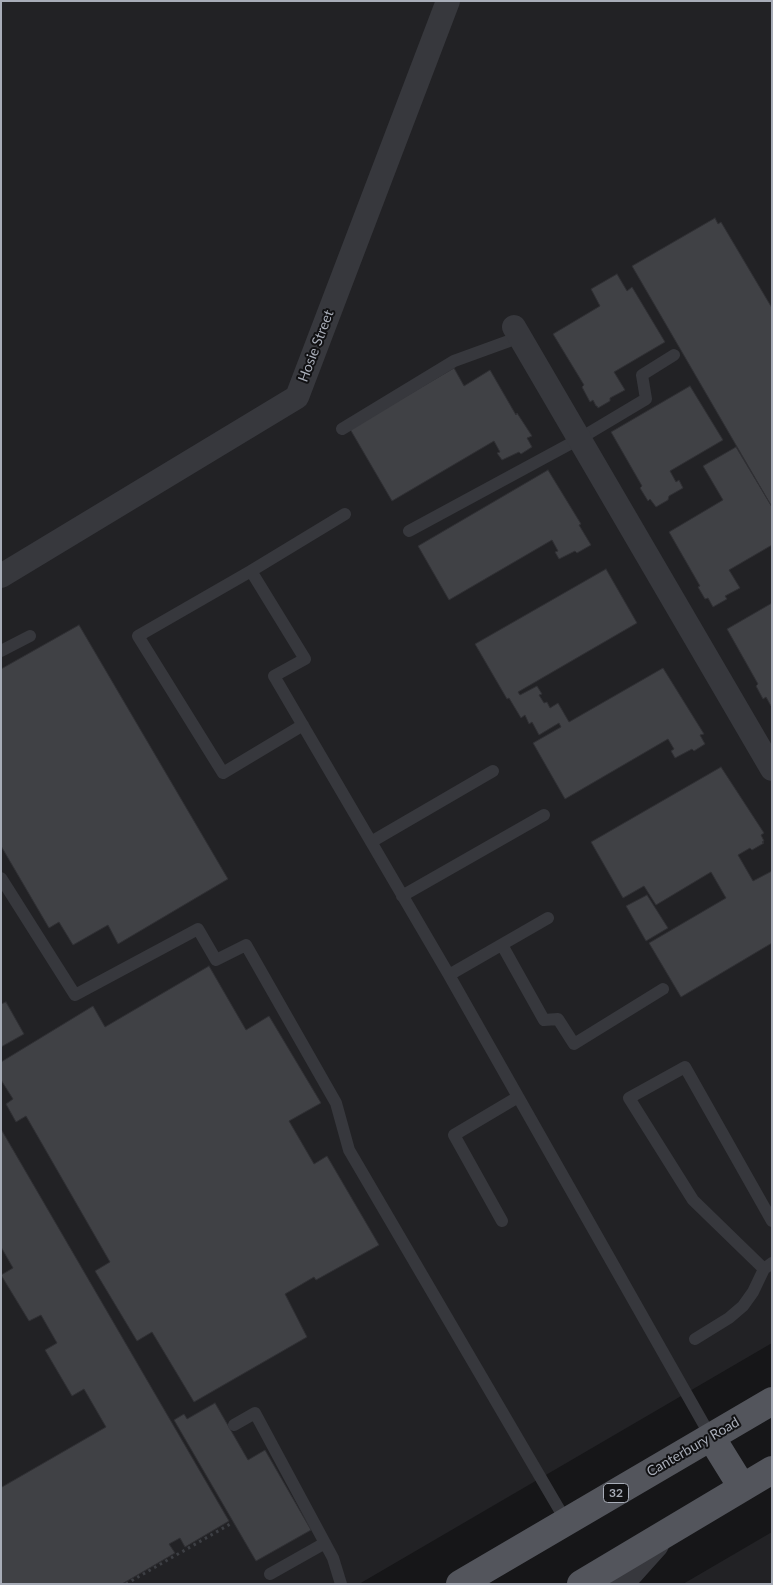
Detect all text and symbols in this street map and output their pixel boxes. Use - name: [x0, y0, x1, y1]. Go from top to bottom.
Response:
- street label: Hosie Street: [295, 308, 337, 384]
- street label: Canterbury Road: [644, 1414, 742, 1480]
- road number: 32: [604, 1484, 628, 1502]

